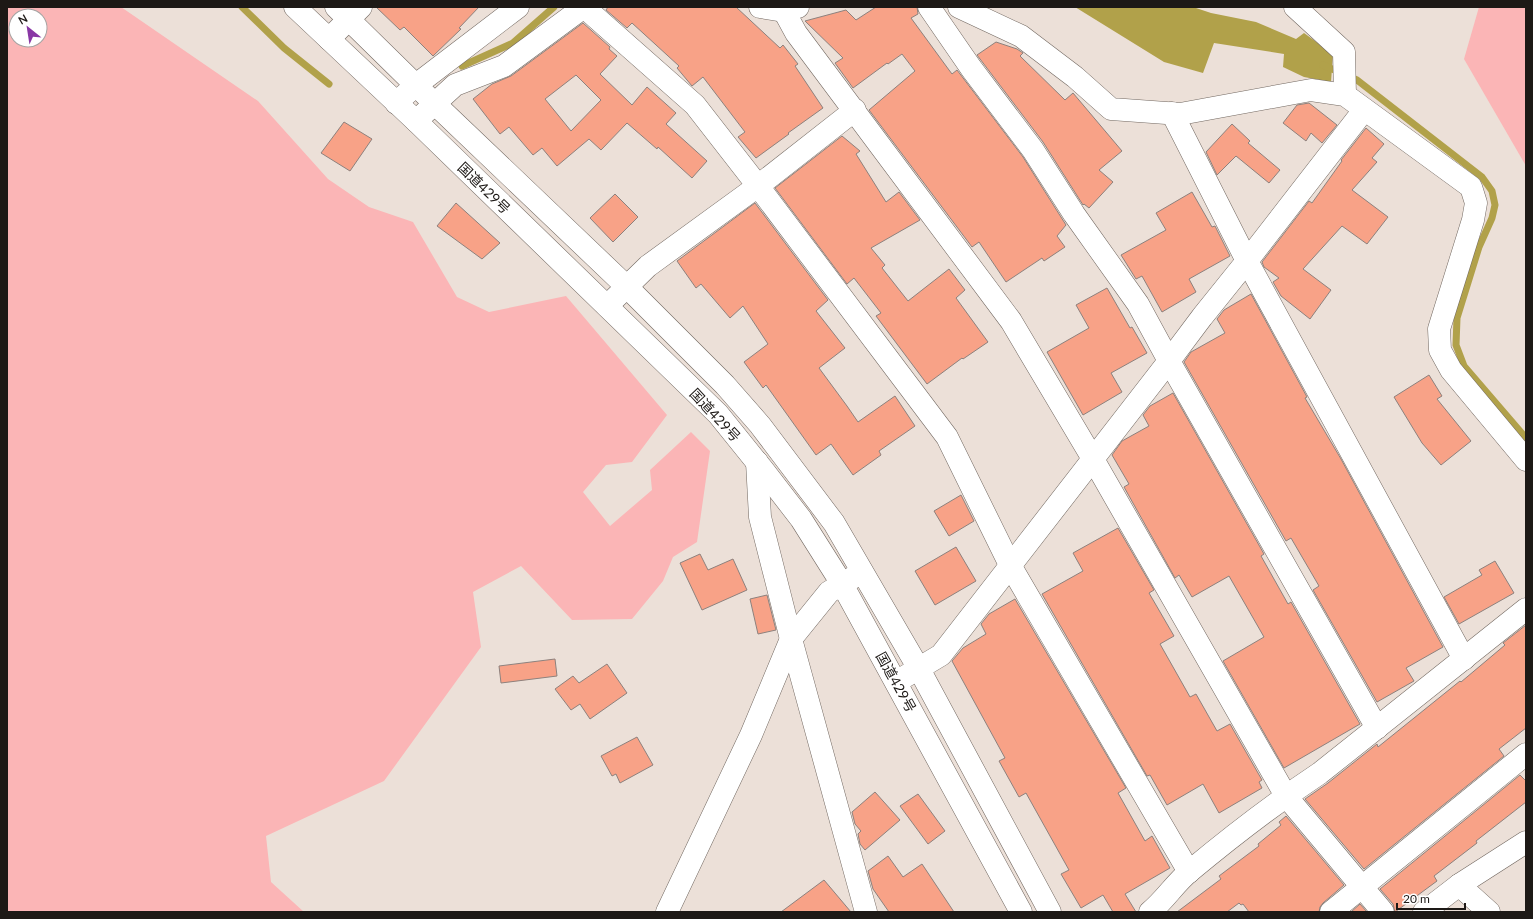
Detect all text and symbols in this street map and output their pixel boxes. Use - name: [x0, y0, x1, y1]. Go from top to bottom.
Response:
- north arrow: [8, 8, 48, 48]
- text: N: [16, 11, 30, 27]
- street label: 国道429号: [455, 158, 514, 217]
- street label: 国道429号: [687, 385, 744, 445]
- street label: 国道429号: [873, 649, 920, 715]
- scale bar: [1397, 885, 1465, 911]
- text: 20 m: [1403, 891, 1430, 906]

